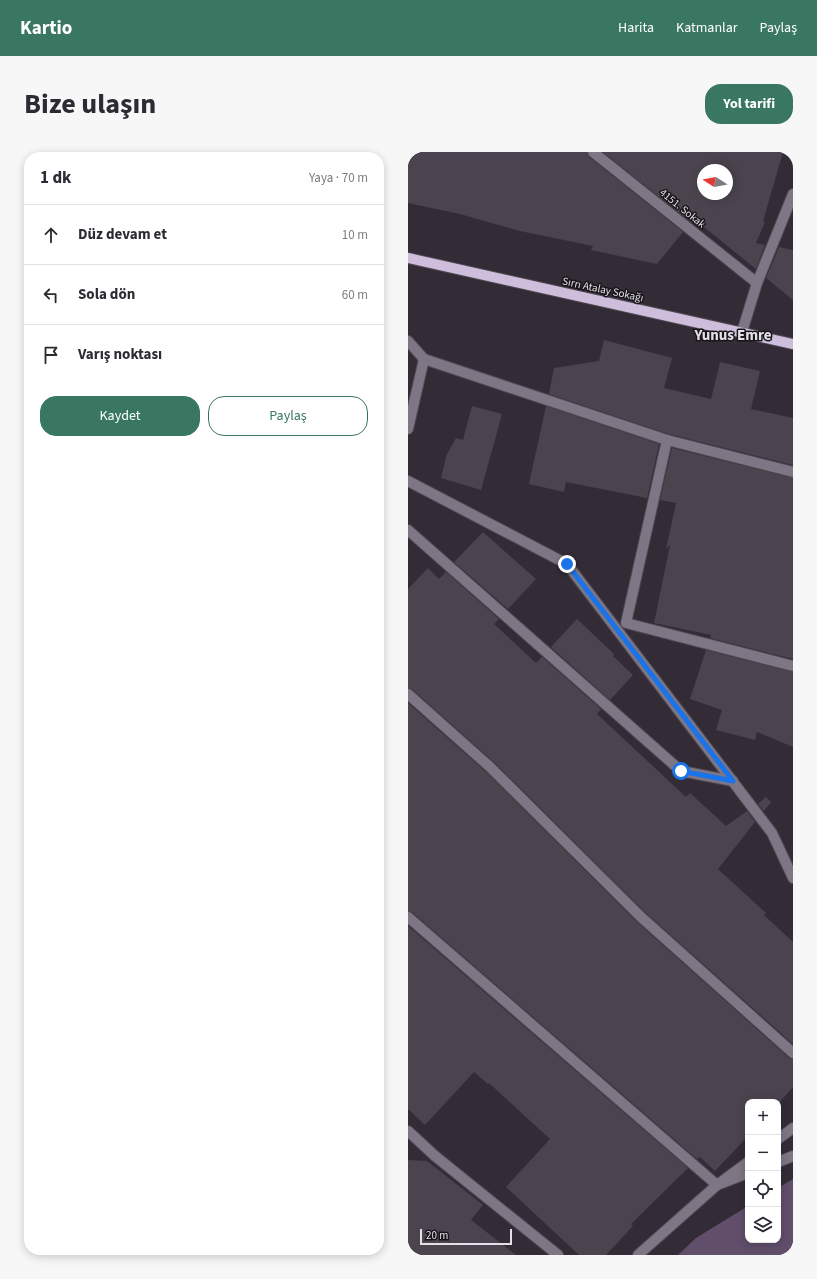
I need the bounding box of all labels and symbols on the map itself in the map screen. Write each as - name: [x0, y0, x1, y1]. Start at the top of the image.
- north arrow: [697, 164, 733, 200]
- street label: 4151. Sokak: [657, 185, 709, 232]
- street label: Sırrı Atalay Sokağı: [561, 274, 645, 305]
- district label: Yunus Emre: [693, 325, 772, 346]
- route end: [558, 555, 576, 573]
- route start: [672, 762, 690, 780]
- scale bar: [420, 1227, 512, 1246]

